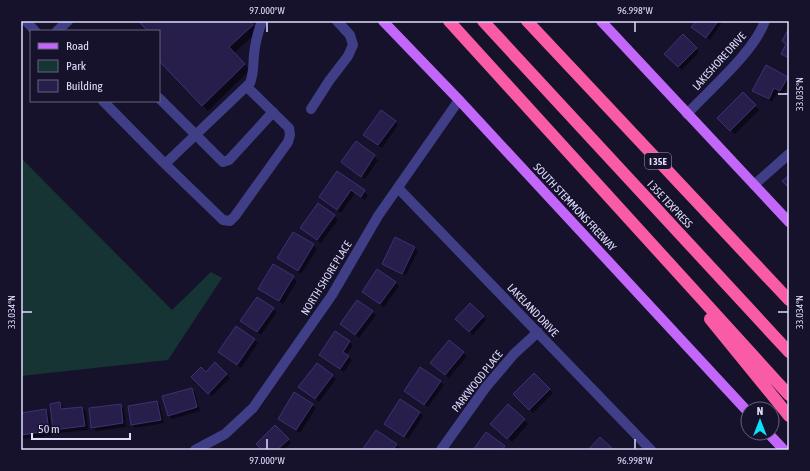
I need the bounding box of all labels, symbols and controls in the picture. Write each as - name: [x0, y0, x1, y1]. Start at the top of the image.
- text: 97.000°W: [249, 5, 285, 16]
- text: 96.998°W: [617, 5, 653, 16]
- street label: LAKESHORE DRIVE: [690, 29, 748, 92]
- legend: [30, 30, 160, 102]
- text: Road: [66, 39, 89, 53]
- text: Park: [66, 59, 87, 73]
- text: 33.035°N: [794, 77, 805, 111]
- text: Building: [66, 79, 104, 93]
- road number: I 35E: [645, 153, 671, 169]
- street label: SOUTH STEMMONS FREEWAY: [531, 161, 619, 253]
- street label: I 35E TEXPRESS: [645, 178, 695, 230]
- street label: NORTH SHORE PLACE: [298, 239, 354, 317]
- street label: LAKELAND DRIVE: [505, 281, 561, 339]
- text: 33.034°N: [6, 295, 17, 329]
- text: 33.034°N: [794, 295, 805, 329]
- street label: PARKWOOD PLACE: [449, 348, 505, 414]
- north arrow: [740, 401, 780, 441]
- text: N: [757, 405, 763, 417]
- scale bar: [32, 415, 130, 441]
- text: 50 m: [38, 422, 60, 436]
- text: 97.000°W: [249, 455, 285, 466]
- text: 96.998°W: [617, 455, 653, 466]

